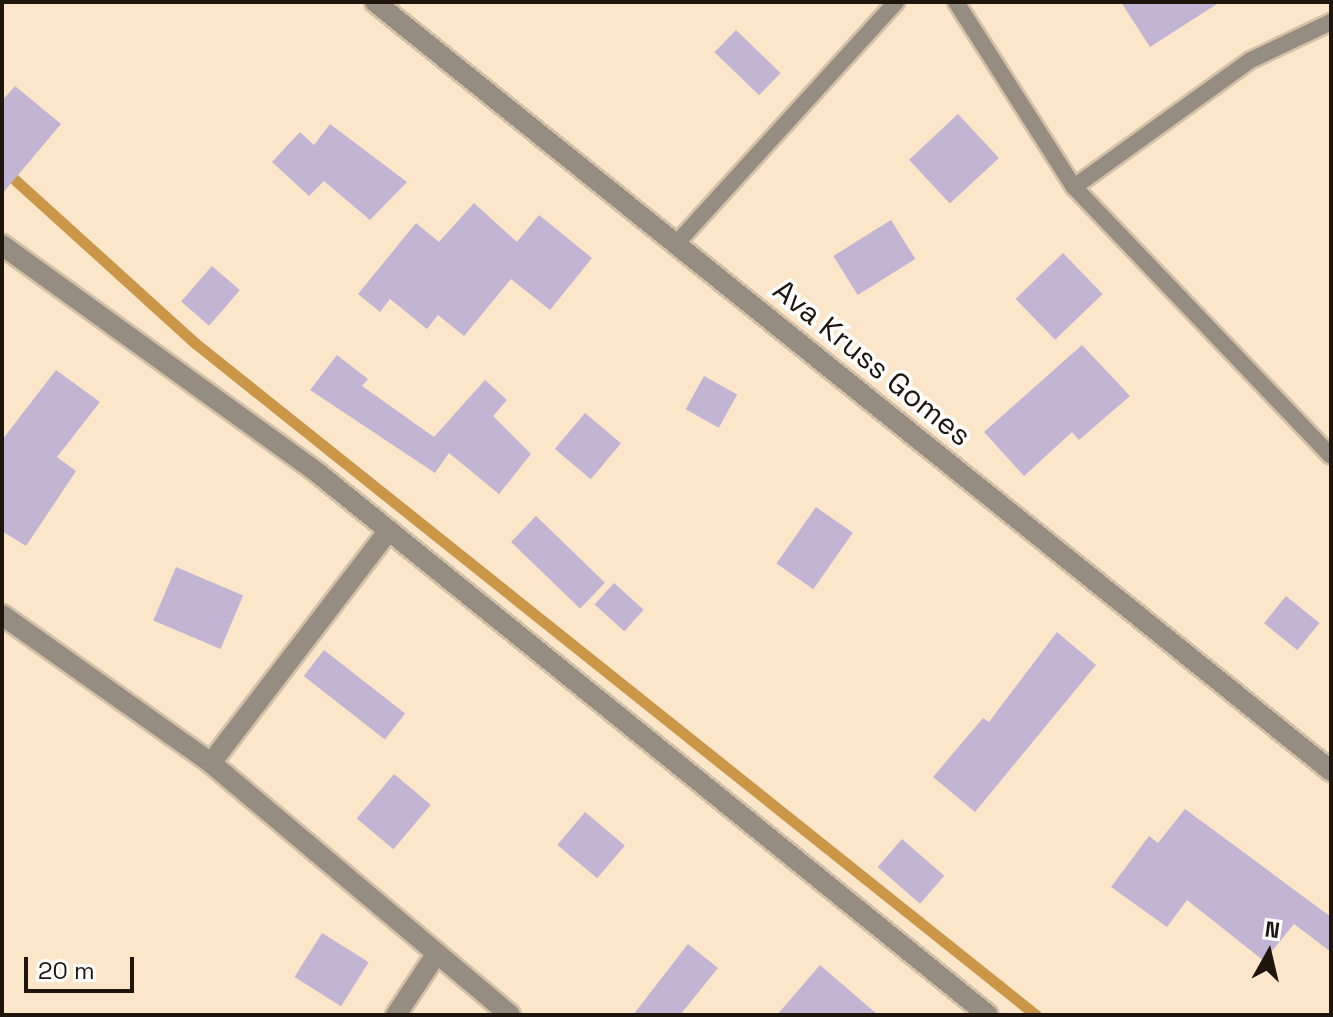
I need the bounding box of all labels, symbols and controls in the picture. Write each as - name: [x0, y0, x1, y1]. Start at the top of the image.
- street label: Ava Kruss Gomes: [766, 272, 978, 454]
- north arrow: [1229, 913, 1309, 993]
- text: N: [1263, 914, 1282, 944]
- scale bar: [28, 941, 138, 991]
- text: 20 m: [38, 955, 95, 986]

